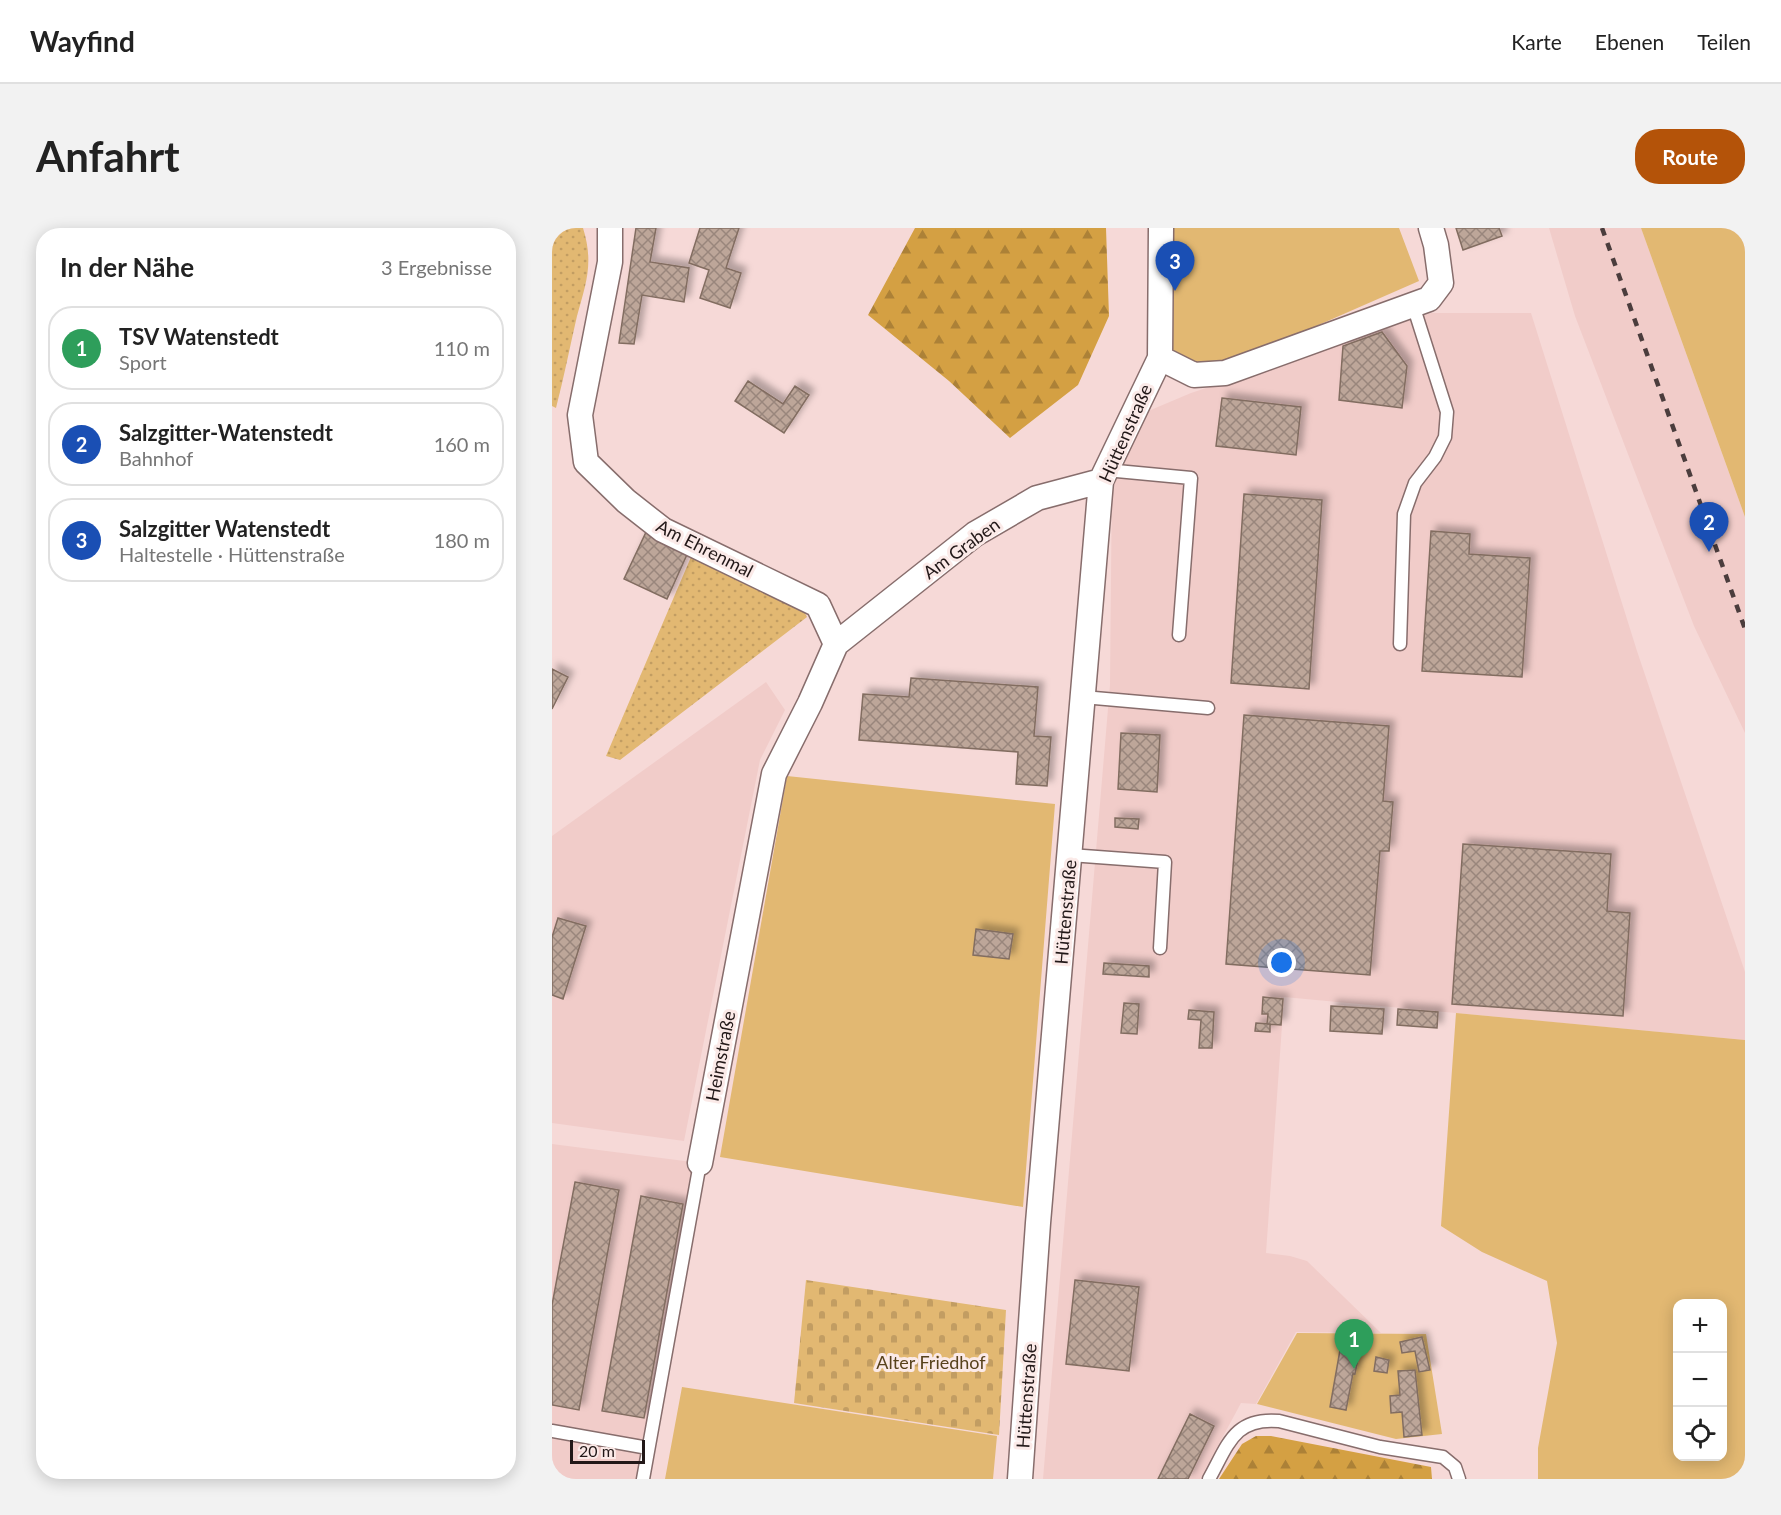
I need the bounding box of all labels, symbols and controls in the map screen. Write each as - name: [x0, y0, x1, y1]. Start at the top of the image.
- text: Wayfind: [30, 24, 135, 58]
- text: Karte: [1511, 29, 1562, 54]
- text: Ebenen: [1595, 29, 1664, 54]
- text: Teilen: [1697, 29, 1751, 54]
- button: Route: [1635, 129, 1745, 184]
- text: Anfahrt: [36, 131, 180, 181]
- pin: 3: [1156, 242, 1194, 291]
- text: In der Nähe: [60, 251, 194, 283]
- text: 3 Ergebnisse: [381, 255, 492, 279]
- text: TSV Watenstedt: [119, 323, 279, 350]
- text: 1: [76, 336, 87, 360]
- text: 110 m: [434, 336, 490, 360]
- text: Sport: [119, 350, 167, 374]
- street label: Hüttenstraße: [1094, 381, 1156, 485]
- text: Salzgitter-Watenstedt: [119, 419, 333, 446]
- text: 2: [76, 432, 87, 456]
- text: 160 m: [434, 432, 490, 456]
- text: Bahnhof: [119, 446, 193, 470]
- pin: 2: [1690, 502, 1728, 552]
- street label: Am Graben: [918, 513, 1004, 583]
- street label: Am Ehrenmal: [653, 514, 757, 582]
- text: Salzgitter Watenstedt: [119, 515, 330, 542]
- text: 3: [76, 528, 87, 552]
- text: 180 m: [434, 528, 490, 552]
- text: Haltestelle · Hüttenstraße: [119, 542, 345, 566]
- street label: Hüttenstraße: [1049, 859, 1081, 965]
- your location: [1267, 948, 1296, 977]
- street label: Heimstraße: [700, 1009, 740, 1103]
- map controls: [1673, 1299, 1727, 1461]
- button: +: [1673, 1299, 1727, 1353]
- pin: 1: [1334, 1320, 1374, 1369]
- street label: Hüttenstraße: [1011, 1343, 1041, 1449]
- park label: Alter Friedhof: [876, 1351, 986, 1373]
- button: −: [1673, 1353, 1727, 1407]
- button: locate: [1673, 1407, 1727, 1461]
- scale bar: [570, 1437, 645, 1464]
- text: 20 m: [579, 1441, 615, 1460]

